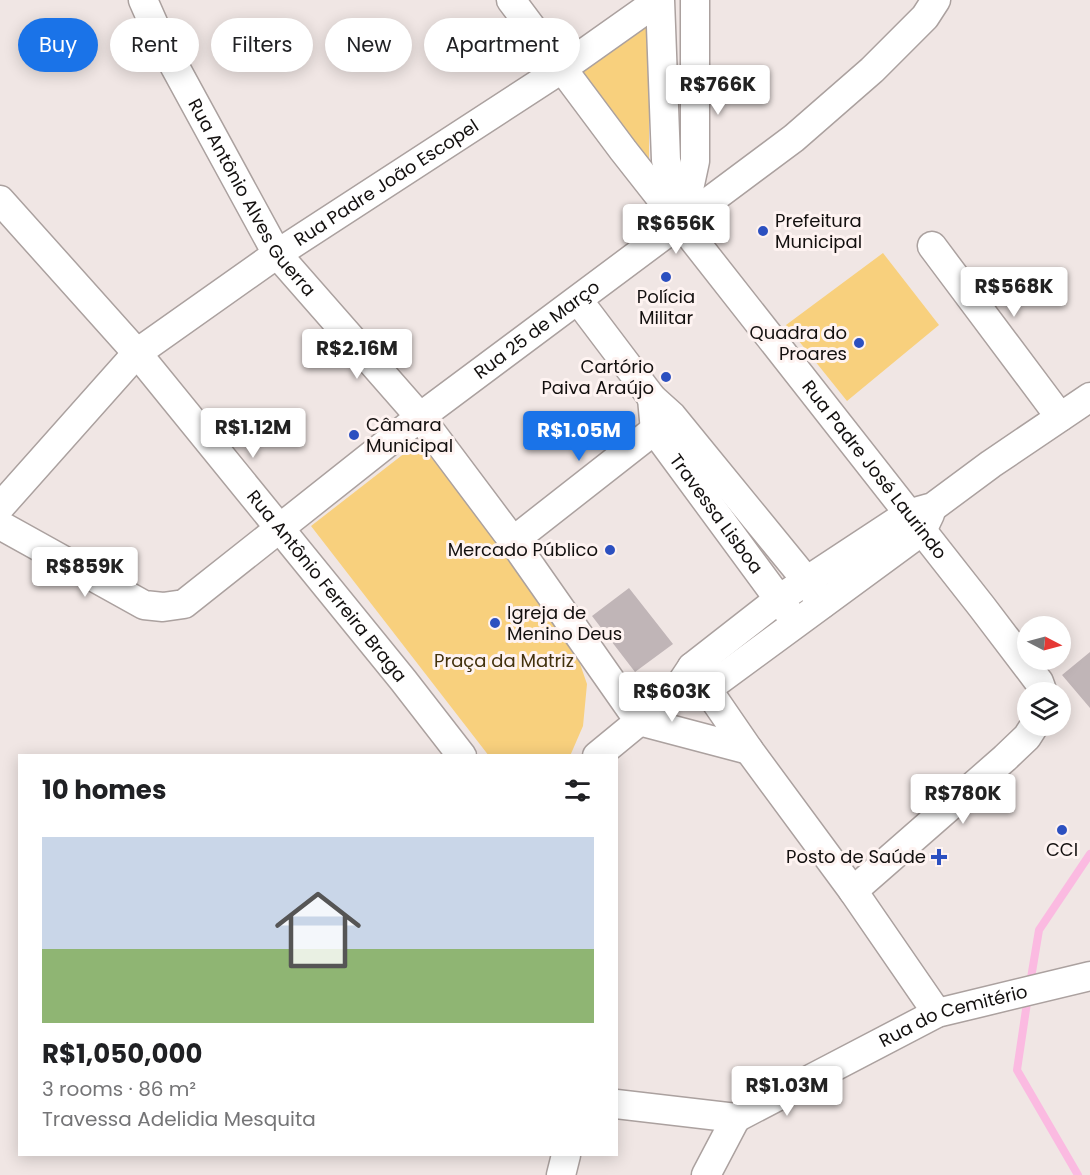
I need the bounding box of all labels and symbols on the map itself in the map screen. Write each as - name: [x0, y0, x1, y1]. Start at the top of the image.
- pin: R$766K: [669, 65, 767, 116]
- street label: Rua Antônio Alves Guerra: [183, 94, 322, 302]
- street label: Rua Padre João Escopel: [289, 113, 483, 252]
- pin: R$656K: [627, 204, 725, 255]
- place label: Prefeitura Municipal: [775, 208, 862, 254]
- marker: Prefeitura Municipal: [756, 224, 770, 238]
- pin: R$568K: [965, 267, 1063, 318]
- marker: Polícia Militar: [659, 270, 673, 284]
- street label: Rua 25 de Março: [469, 274, 605, 385]
- place label: Polícia Militar: [637, 284, 695, 330]
- place label: Quadra do Proares: [750, 320, 847, 366]
- pin: R$2.16M: [302, 329, 412, 380]
- marker: Quadra do Proares: [852, 336, 866, 350]
- place label: Cartório Paiva Araújo: [541, 354, 654, 400]
- marker: Cartório Paiva Araújo: [659, 370, 673, 384]
- street label: Rua Padre José Laurindo: [797, 375, 953, 564]
- pin: R$1.12M: [198, 408, 308, 459]
- pin: R$1.05M: [524, 411, 634, 462]
- place label: Câmara Municipal: [366, 412, 453, 458]
- marker: Câmara Municipal: [347, 428, 361, 442]
- street label: Travessa Lisboa: [664, 448, 769, 579]
- street label: Rua Antônio Ferreira Braga: [241, 485, 413, 687]
- place label: Mercado Público: [448, 537, 598, 562]
- marker: Mercado Público: [603, 543, 617, 557]
- pin: R$859K: [36, 547, 134, 598]
- place label: Igreja de Menino Deus: [507, 600, 622, 646]
- marker: Igreja de Menino Deus: [488, 616, 502, 630]
- north arrow: [1017, 616, 1071, 670]
- park label: Praça da Matriz: [434, 648, 574, 673]
- pin: R$603K: [623, 672, 721, 723]
- pin: R$780K: [914, 774, 1012, 825]
- marker: CCI: [1055, 823, 1069, 837]
- place label: CCI: [1046, 837, 1078, 862]
- place label: Posto de Saúde: [786, 844, 926, 869]
- marker: Posto de Saúde: [930, 848, 948, 866]
- street label: Rua do Cemitério: [874, 979, 1030, 1053]
- pin: R$1.03M: [732, 1066, 842, 1117]

